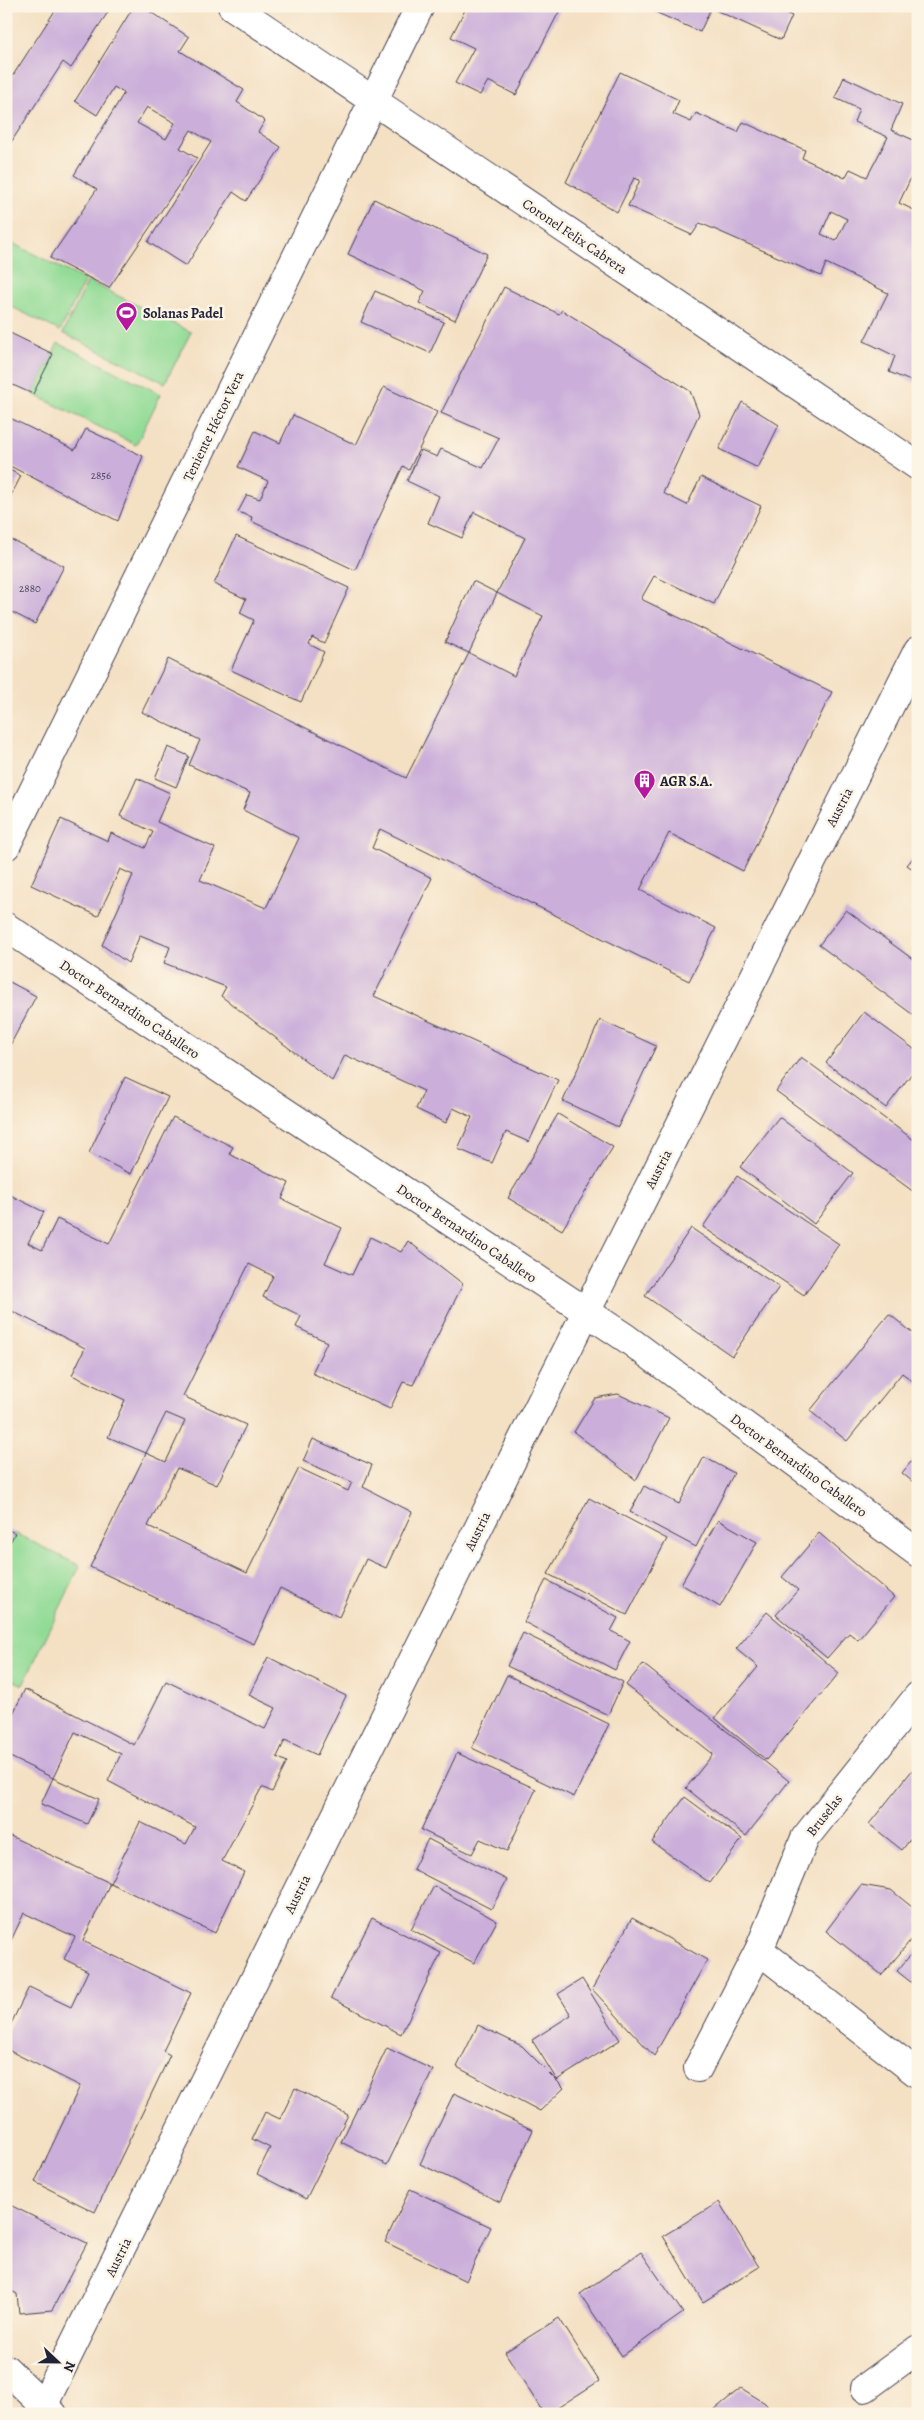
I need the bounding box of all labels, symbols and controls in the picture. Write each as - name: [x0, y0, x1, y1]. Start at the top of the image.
- street label: Coronel Felix Cabrera: [518, 194, 631, 279]
- sports icon: Solanas Padel: [115, 301, 139, 332]
- place label: Solanas Padel: [143, 304, 223, 323]
- street label: Teniente Héctor Vera: [179, 368, 249, 484]
- house number: 2856: [91, 468, 111, 483]
- house number: 2880: [19, 581, 41, 596]
- building icon: AGR S.A.: [632, 769, 656, 800]
- place label: AGR S.A.: [659, 772, 713, 791]
- street label: Austria: [821, 784, 858, 831]
- street label: Doctor Bernardino Caballero: [56, 955, 203, 1063]
- street label: Austria: [640, 1146, 677, 1193]
- street label: Doctor Bernardino Caballero: [393, 1179, 540, 1287]
- street label: Doctor Bernardino Caballero: [726, 1409, 871, 1522]
- street label: Austria: [459, 1508, 495, 1555]
- street label: Bruselas: [802, 1790, 847, 1840]
- street label: Austria: [279, 1871, 315, 1918]
- street label: Austria: [100, 2234, 136, 2281]
- north arrow: [32, 2338, 82, 2388]
- text: N: [59, 2358, 80, 2375]

